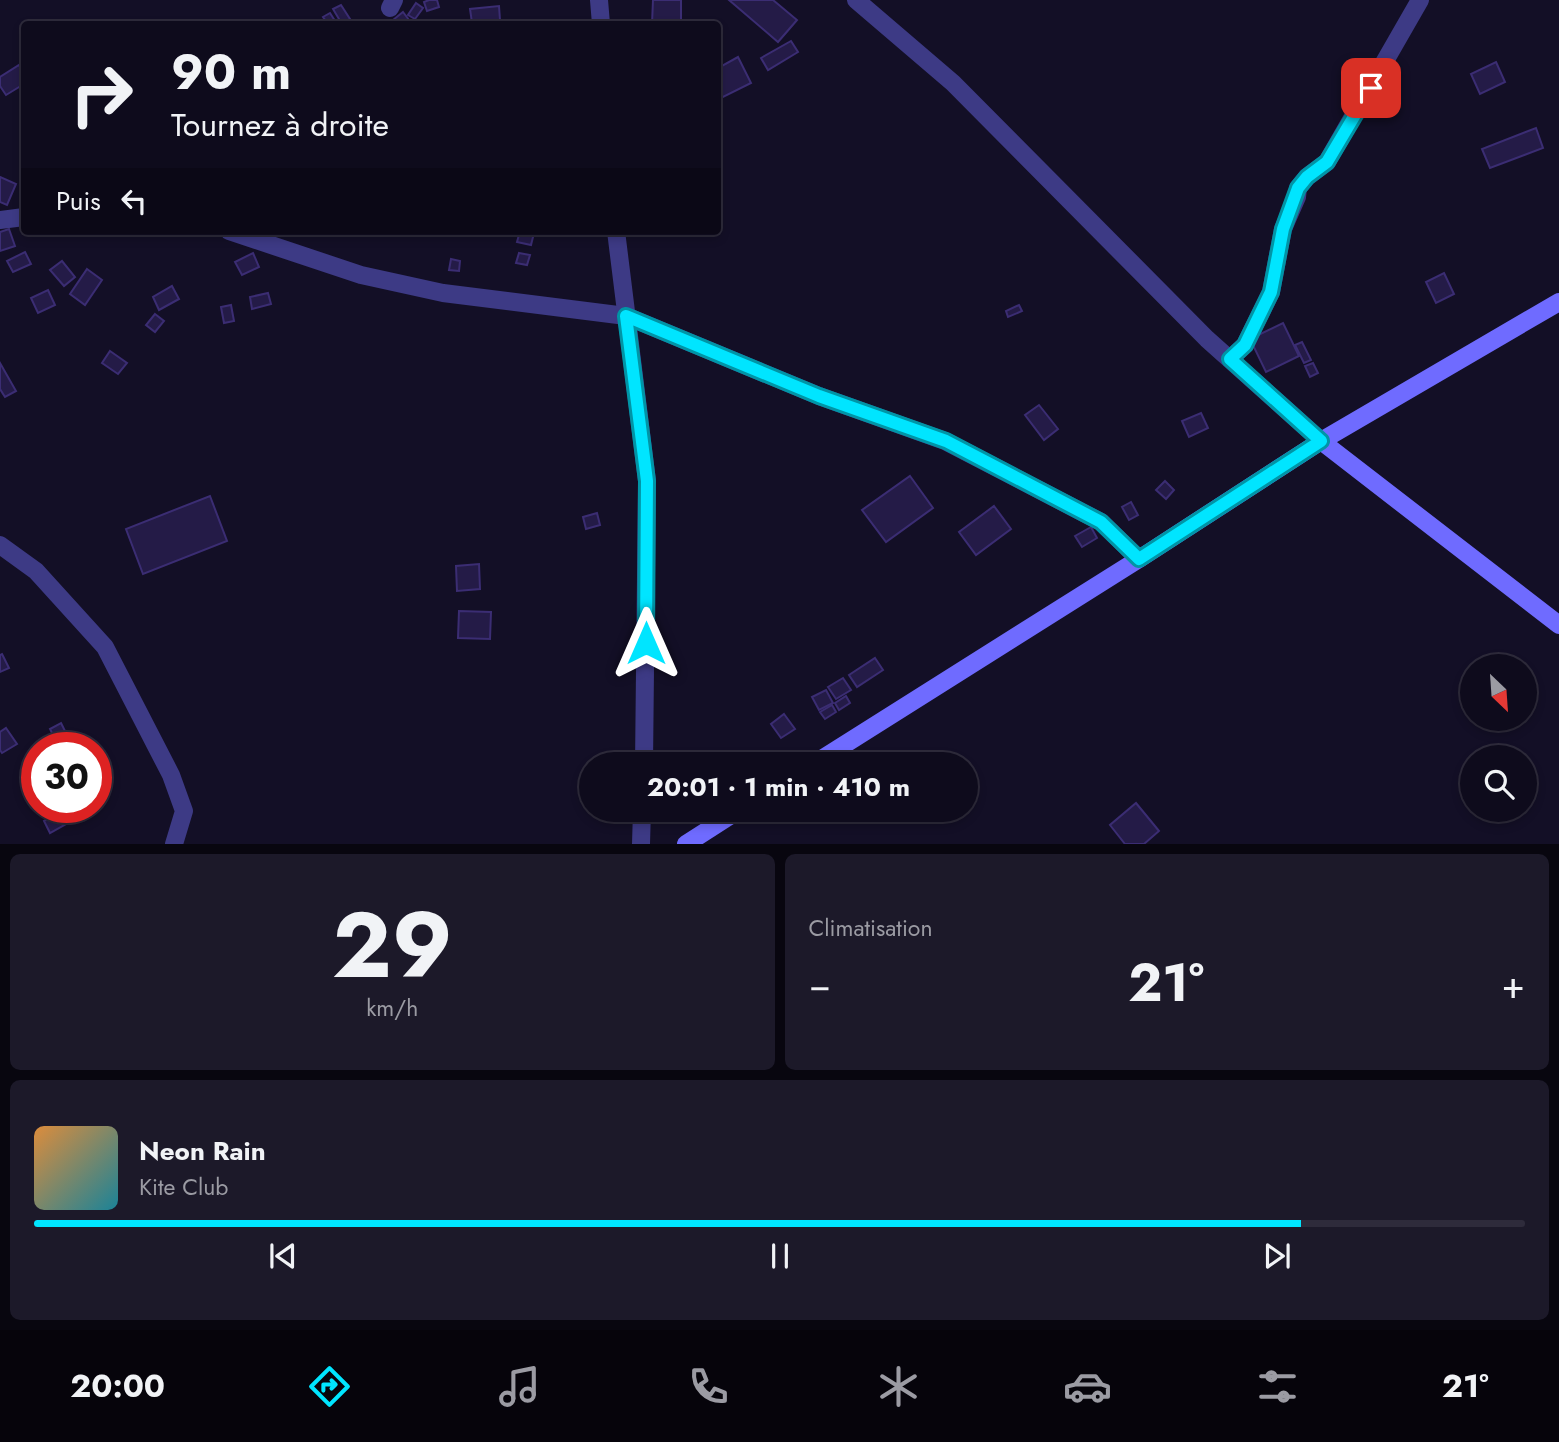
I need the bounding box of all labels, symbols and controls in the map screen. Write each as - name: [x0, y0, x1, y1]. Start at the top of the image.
- text: 90 m: [171, 37, 291, 107]
- icon: right: [56, 49, 147, 140]
- pin: [1341, 58, 1401, 118]
- icon: arrive: [1352, 69, 1390, 107]
- text: Tournez à droite: [171, 102, 389, 148]
- text: Puis: [56, 182, 101, 220]
- icon: left: [115, 182, 153, 220]
- position arrow: [609, 606, 683, 680]
- north arrow: [1460, 654, 1536, 732]
- map controls: [1460, 654, 1537, 822]
- speed limit sign: 30: [21, 732, 112, 823]
- button: search: [1460, 745, 1537, 822]
- text: 20:01 · 1 min · 410 m: [647, 768, 910, 806]
- text: 29: [332, 880, 453, 1011]
- text: Climatisation: [809, 911, 933, 945]
- text: 21°: [1128, 945, 1204, 1021]
- text: −: [809, 957, 831, 1012]
- text: +: [1502, 957, 1525, 1012]
- text: km/h: [366, 991, 418, 1025]
- text: Neon Rain: [139, 1132, 266, 1170]
- text: Kite Club: [139, 1170, 228, 1204]
- icon: previous: [264, 1237, 302, 1275]
- icon: pause: [761, 1237, 799, 1275]
- icon: next: [1258, 1237, 1296, 1275]
- icon: directions: [305, 1362, 354, 1411]
- icon: music: [495, 1362, 544, 1411]
- icon: phone: [684, 1362, 733, 1411]
- icon: climate: [874, 1362, 923, 1411]
- icon: car: [1063, 1362, 1112, 1411]
- icon: filters: [1253, 1362, 1302, 1411]
- text: 20:00: [70, 1363, 165, 1409]
- text: 21°: [1442, 1363, 1489, 1409]

